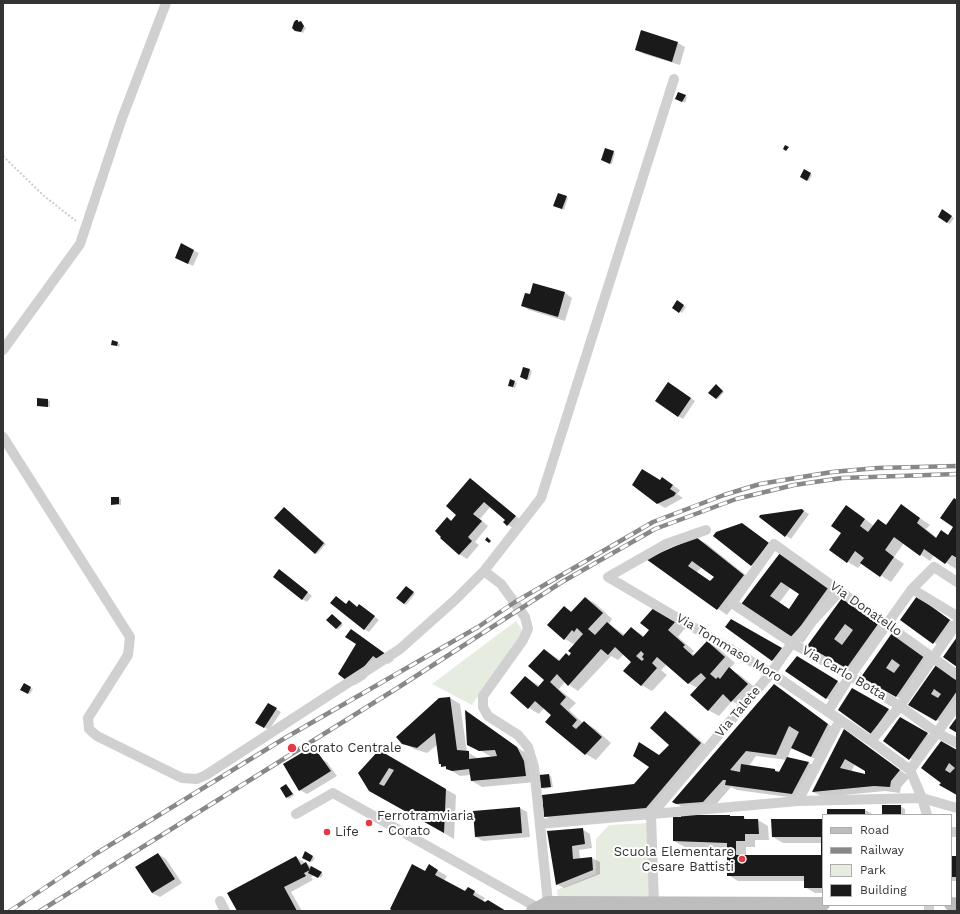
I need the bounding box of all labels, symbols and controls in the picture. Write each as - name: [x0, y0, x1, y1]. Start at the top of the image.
- street label: Via Donatello: [827, 578, 905, 640]
- street label: Via Tommaso Moro: [673, 610, 785, 686]
- street label: Via Carlo Botta: [799, 642, 889, 704]
- street label: Via Talete: [712, 683, 764, 741]
- place label: Corato Centrale: [301, 740, 401, 756]
- marker: Corato Centrale: [286, 742, 298, 754]
- place label: Ferrotramviaria - Corato: [377, 808, 474, 839]
- legend: [822, 814, 952, 906]
- marker: Ferrotramviaria - Corato: [364, 818, 374, 828]
- text: Road: [860, 823, 889, 837]
- place label: Life: [335, 824, 359, 840]
- marker: Life: [322, 827, 332, 837]
- text: Railway: [860, 843, 904, 857]
- place label: Scuola Elementare Cesare Battisti: [614, 844, 734, 875]
- marker: Scuola Elementare Cesare Battisti: [737, 854, 747, 864]
- text: Park: [860, 863, 886, 877]
- text: Building: [860, 883, 907, 897]

